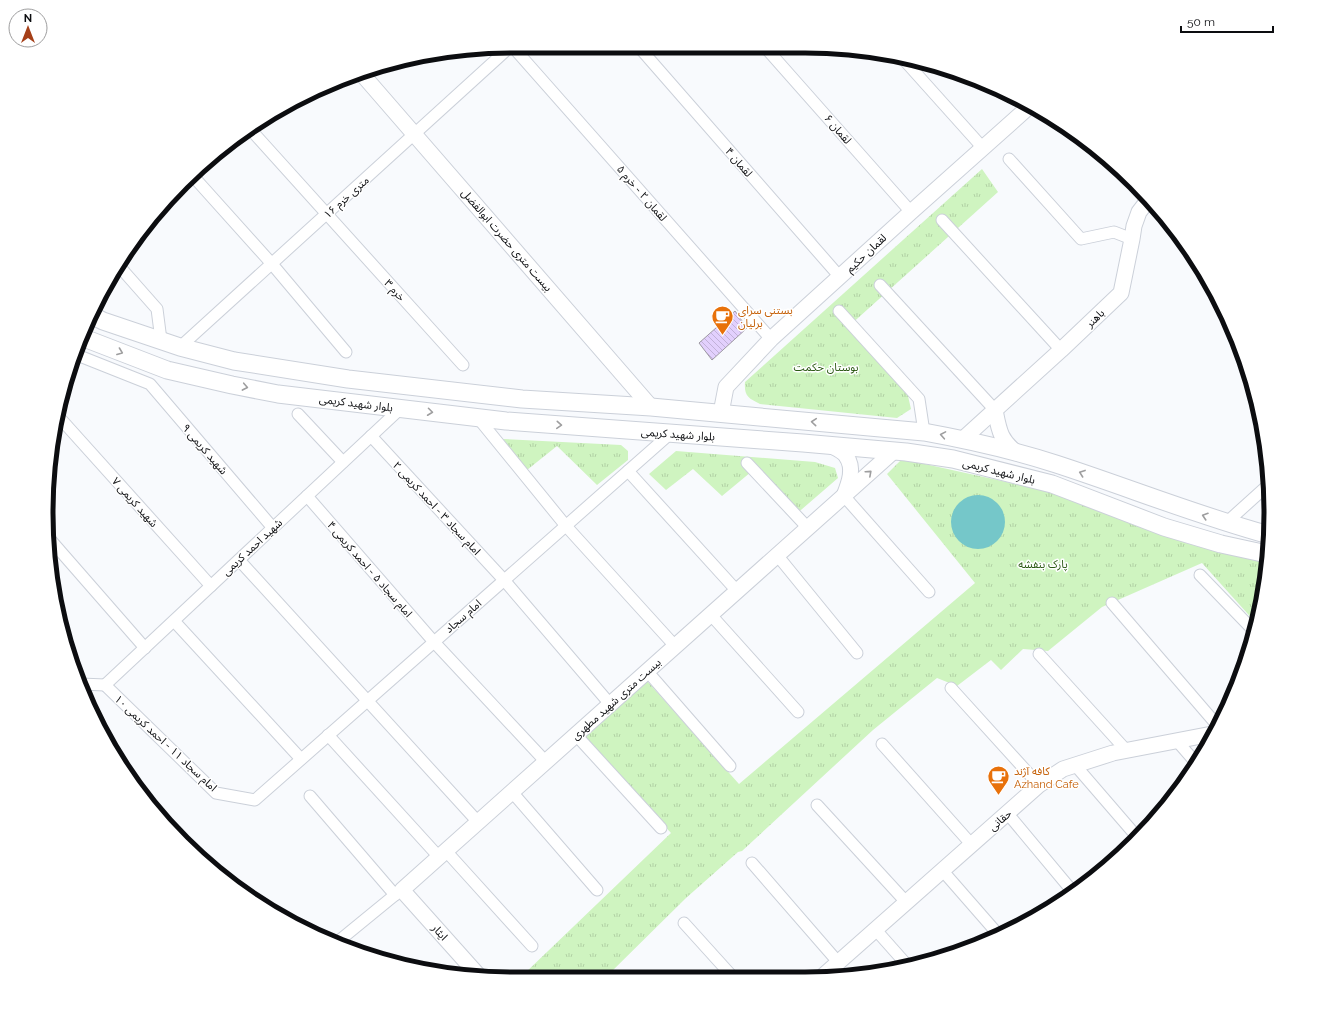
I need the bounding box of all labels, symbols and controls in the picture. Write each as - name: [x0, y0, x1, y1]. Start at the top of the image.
- north arrow: [8, 8, 48, 48]
- scale bar: [1181, 8, 1273, 34]
- text: N: [24, 12, 32, 25]
- text: 50 m: [1187, 15, 1215, 29]
- street label: لقمان ۶: [821, 112, 854, 147]
- street label: لقمان ۴: [722, 145, 755, 180]
- street label: لقمان ۲ - خرم ۵: [613, 163, 669, 225]
- street label: ۱۶ متری خرم: [321, 173, 373, 222]
- street label: بیست متری حضرت ابوالفضل: [458, 186, 555, 294]
- street label: لقمان حکیم: [843, 231, 891, 277]
- street label: خرم ۳: [381, 277, 408, 305]
- cafe icon: بستنی سرای برلیان: [710, 303, 736, 336]
- place label: بستنی سرای برلیان: [738, 304, 793, 330]
- street label: باهنر: [1083, 307, 1107, 331]
- one-way arrow: [117, 348, 124, 356]
- park label: بوستان حکمت: [794, 361, 858, 374]
- one-way arrow: [242, 383, 248, 391]
- street label: بلوار شهید کریمی: [318, 393, 394, 415]
- one-way arrow: [427, 407, 433, 416]
- one-way arrow: [811, 417, 817, 426]
- one-way arrow: [556, 420, 562, 429]
- street label: شهید کریمی ۹: [179, 422, 230, 477]
- street label: بلوار شهید کریمی: [641, 425, 715, 444]
- one-way arrow: [940, 431, 946, 440]
- street label: بلوار شهید کریمی: [961, 456, 1036, 487]
- street label: امام سجاد ۳ - احمد کریمی ۲: [389, 459, 483, 558]
- one-way arrow: [1078, 469, 1085, 478]
- one-way arrow: [864, 471, 872, 478]
- street label: شهید کریمی ۷: [109, 475, 161, 530]
- one-way arrow: [1201, 512, 1208, 521]
- street label: شهید احمد کریمی: [220, 516, 285, 579]
- street label: امام سجاد ۵ - احمد کریمی ۴: [324, 519, 415, 621]
- park label: پارک بنفشه: [1018, 558, 1068, 572]
- street label: امام سجاد: [443, 597, 485, 636]
- street label: بیست متری شهید مطهری: [569, 656, 664, 743]
- street label: امام سجاد ۱۱ - احمد کریمی ۱۰: [111, 692, 220, 795]
- cafe icon: کافه آژند Azhand Cafe: [986, 764, 1012, 797]
- place label: کافه آژند Azhand Cafe: [1014, 765, 1079, 791]
- street label: حقانی: [986, 807, 1015, 834]
- street label: ایثار: [428, 921, 450, 943]

